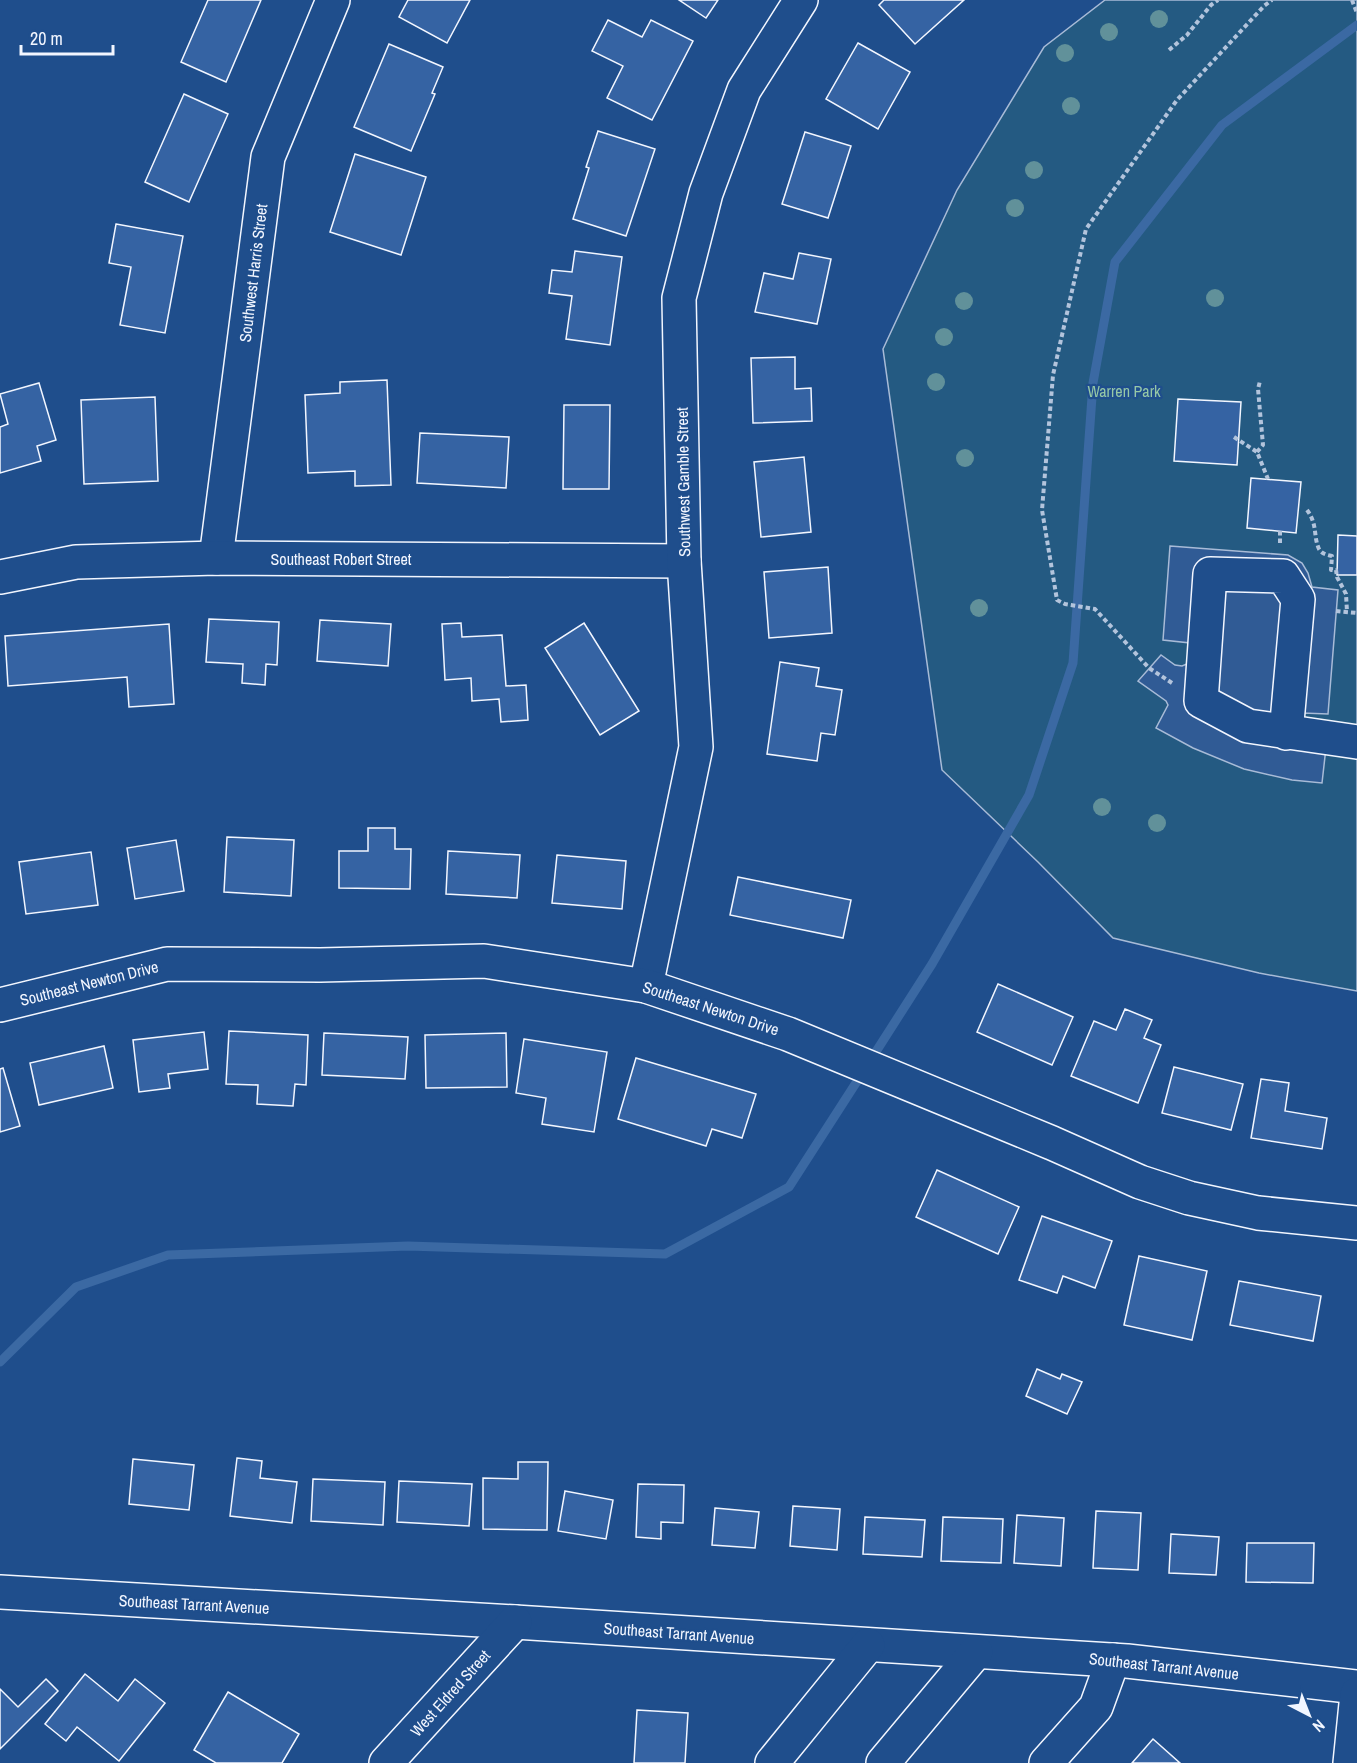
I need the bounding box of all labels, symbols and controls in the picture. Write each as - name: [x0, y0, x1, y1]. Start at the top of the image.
- scale bar: [21, 18, 112, 56]
- text: 20 m: [30, 26, 63, 51]
- street label: Southwest Harris Street: [234, 202, 272, 343]
- park label: Warren Park: [1087, 380, 1161, 402]
- street label: Southwest Gamble Street: [671, 407, 695, 557]
- street label: Southeast Robert Street: [271, 548, 412, 570]
- street label: Southeast Newton Drive: [17, 955, 161, 1011]
- street label: Southeast Newton Drive: [640, 976, 782, 1040]
- street label: Southeast Tarrant Avenue: [118, 1589, 270, 1619]
- street label: Southeast Tarrant Avenue: [603, 1617, 755, 1649]
- street label: West Eldred Street: [405, 1645, 495, 1741]
- street label: Southeast Tarrant Avenue: [1088, 1647, 1240, 1685]
- north arrow: [1279, 1685, 1339, 1745]
- text: N: [1308, 1715, 1330, 1737]

